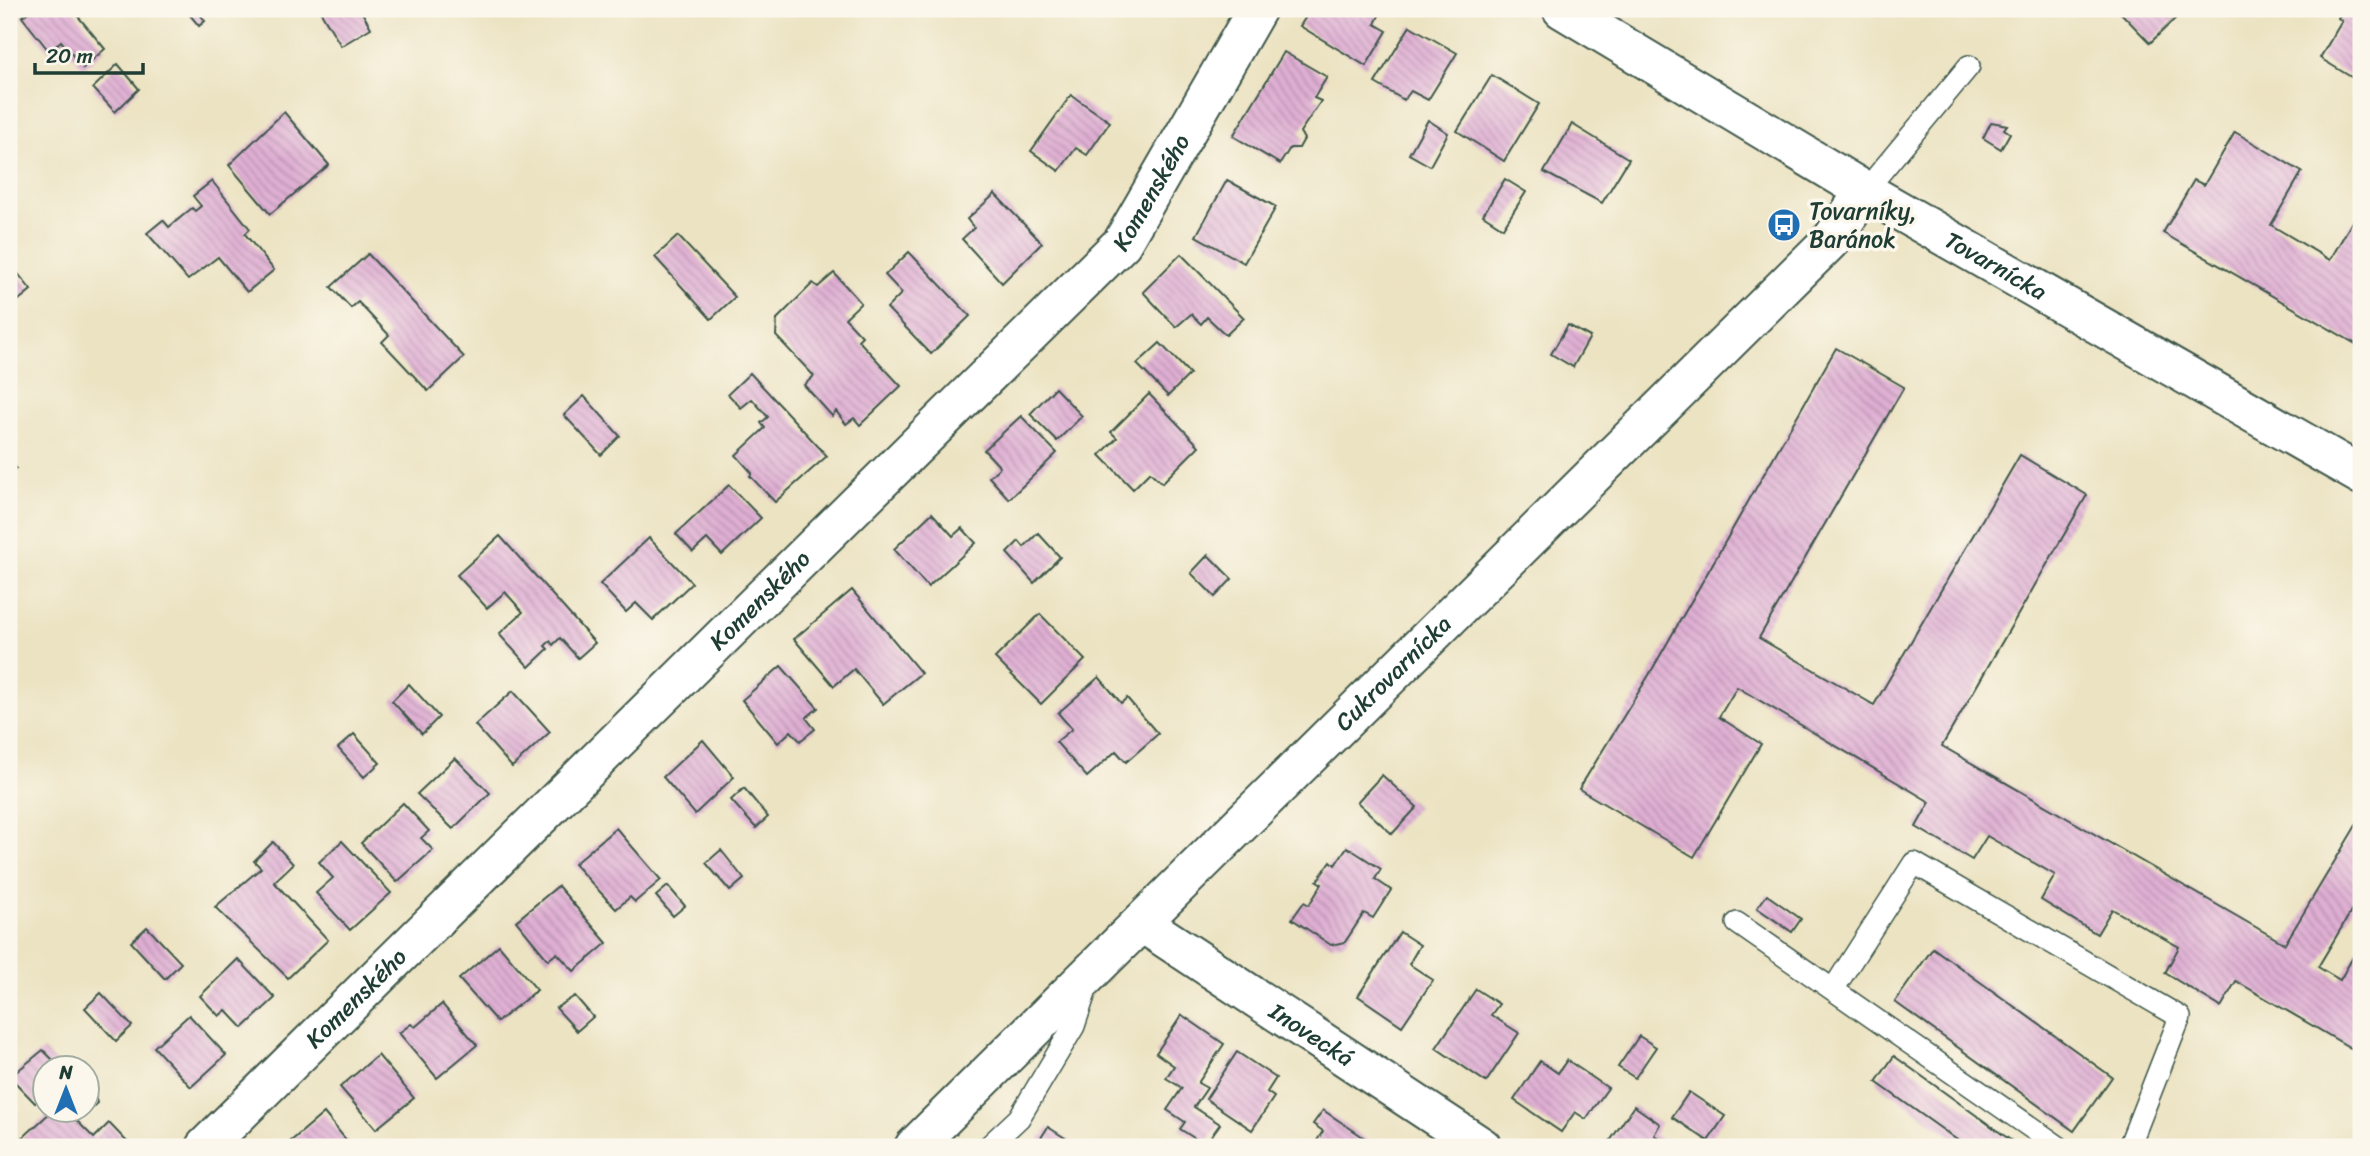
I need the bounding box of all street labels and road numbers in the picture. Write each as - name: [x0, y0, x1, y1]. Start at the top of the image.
- street label: Komenského: [1100, 126, 1202, 259]
- street label: Tovarnícka: [1936, 220, 2055, 312]
- street label: Komenského: [699, 539, 821, 661]
- street label: Cukrovarnícka: [1324, 605, 1462, 741]
- street label: Komenského: [295, 938, 417, 1059]
- street label: Inovecká: [1259, 990, 1363, 1078]

